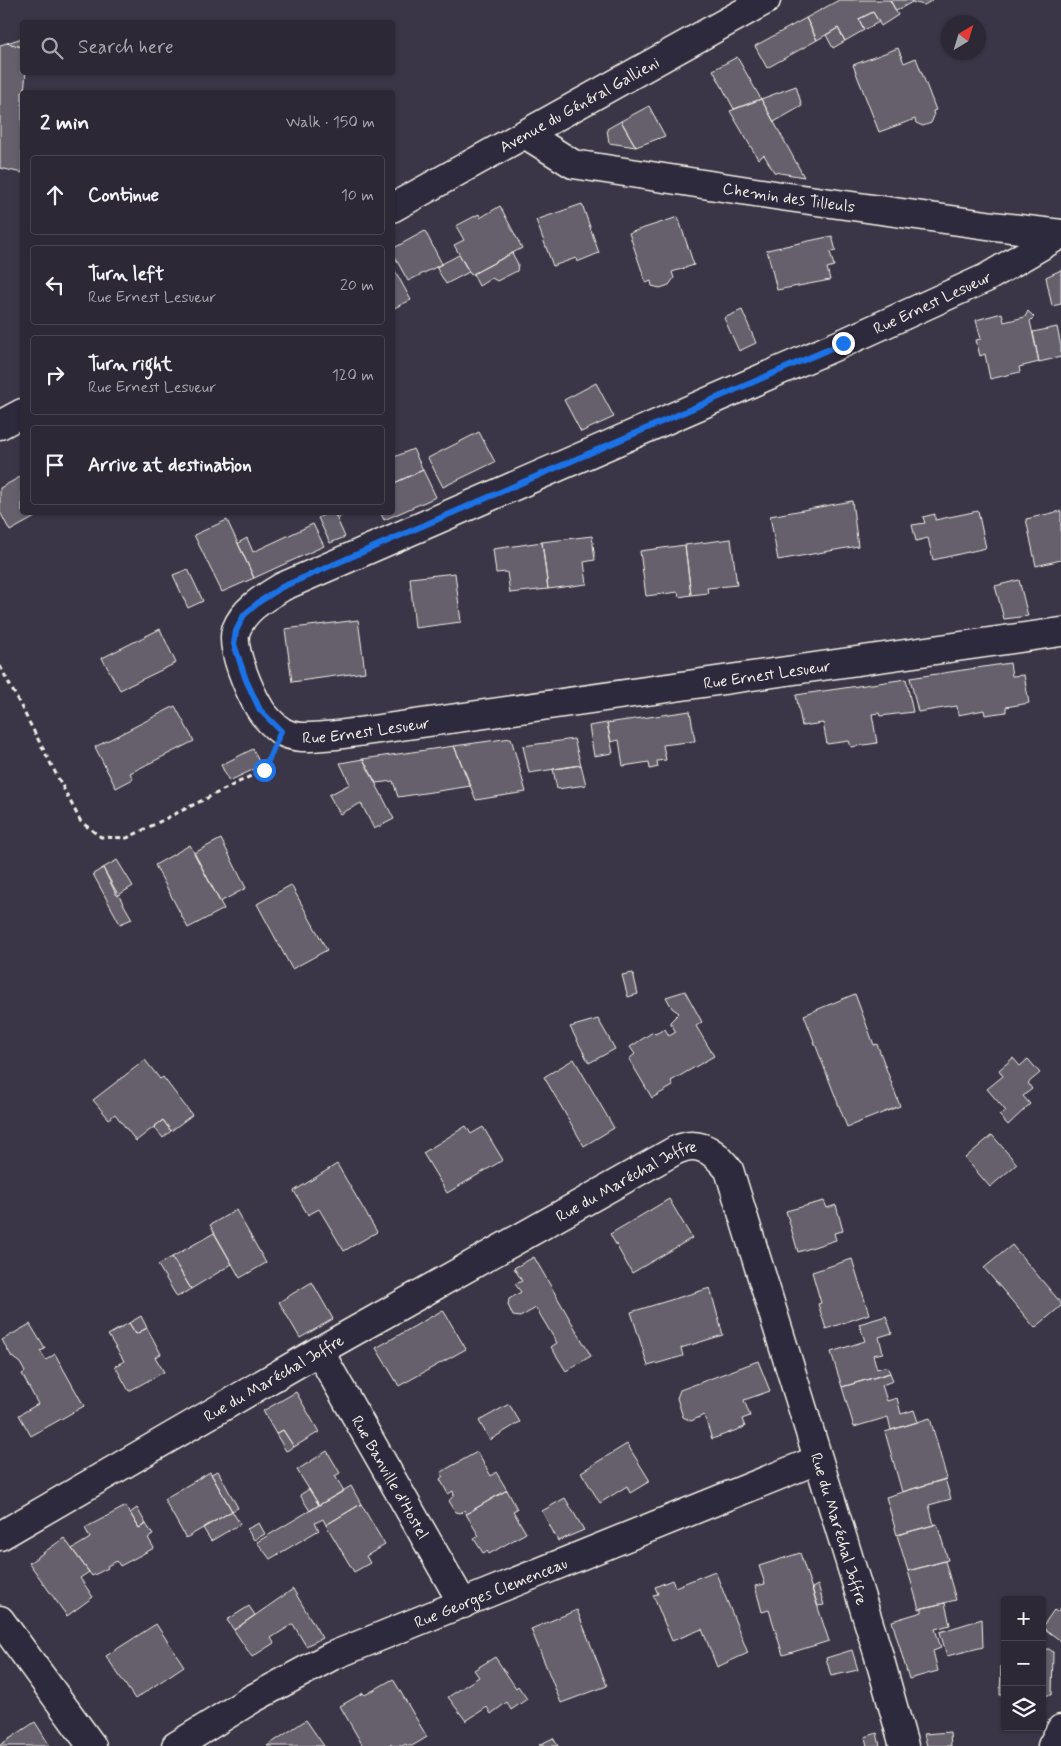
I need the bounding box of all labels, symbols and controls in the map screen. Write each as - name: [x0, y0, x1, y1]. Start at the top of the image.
- north arrow: [941, 15, 986, 60]
- search box: [20, 20, 395, 75]
- icon: search: [38, 34, 66, 62]
- text: Search here: [78, 35, 174, 60]
- street label: Avenue du Général Gallieni: [496, 52, 663, 158]
- text: 2 min: [40, 109, 89, 137]
- text: Walk · 150 m: [286, 112, 375, 133]
- street label: Chemin des Tilleuls: [721, 178, 856, 218]
- icon: ahead: [41, 181, 69, 209]
- text: Continue: [88, 183, 159, 208]
- text: 10 m: [341, 185, 374, 206]
- text: Turn left: [88, 262, 164, 287]
- street label: Rue Ernest Lesueur: [870, 267, 995, 340]
- icon: left: [41, 271, 69, 299]
- text: 20 m: [340, 275, 374, 296]
- text: Rue Ernest Lesueur: [88, 287, 216, 308]
- route end: [832, 332, 855, 355]
- text: Turn right: [88, 352, 172, 377]
- icon: right: [41, 361, 69, 389]
- text: 120 m: [332, 365, 374, 386]
- text: Rue Ernest Lesueur: [88, 377, 216, 398]
- icon: arrive: [41, 451, 69, 479]
- text: Arrive at destination: [88, 453, 252, 478]
- street label: Rue Ernest Lesueur: [702, 656, 832, 695]
- street label: Rue Ernest Lesueur: [302, 713, 431, 749]
- route start: [253, 759, 276, 782]
- street label: Rue du Maréchal Joffre: [552, 1137, 698, 1228]
- street label: Rue du Maréchal Joffre: [200, 1330, 348, 1428]
- street label: Rue Banville d'Hostel: [346, 1412, 433, 1543]
- street label: Rue du Maréchal Joffre: [805, 1450, 872, 1608]
- street label: Rue Georges Clemenceau: [411, 1553, 571, 1634]
- map controls: [1001, 1596, 1046, 1731]
- button: +: [1001, 1596, 1046, 1641]
- button: −: [1001, 1641, 1046, 1686]
- button: layers: [1001, 1686, 1046, 1731]

